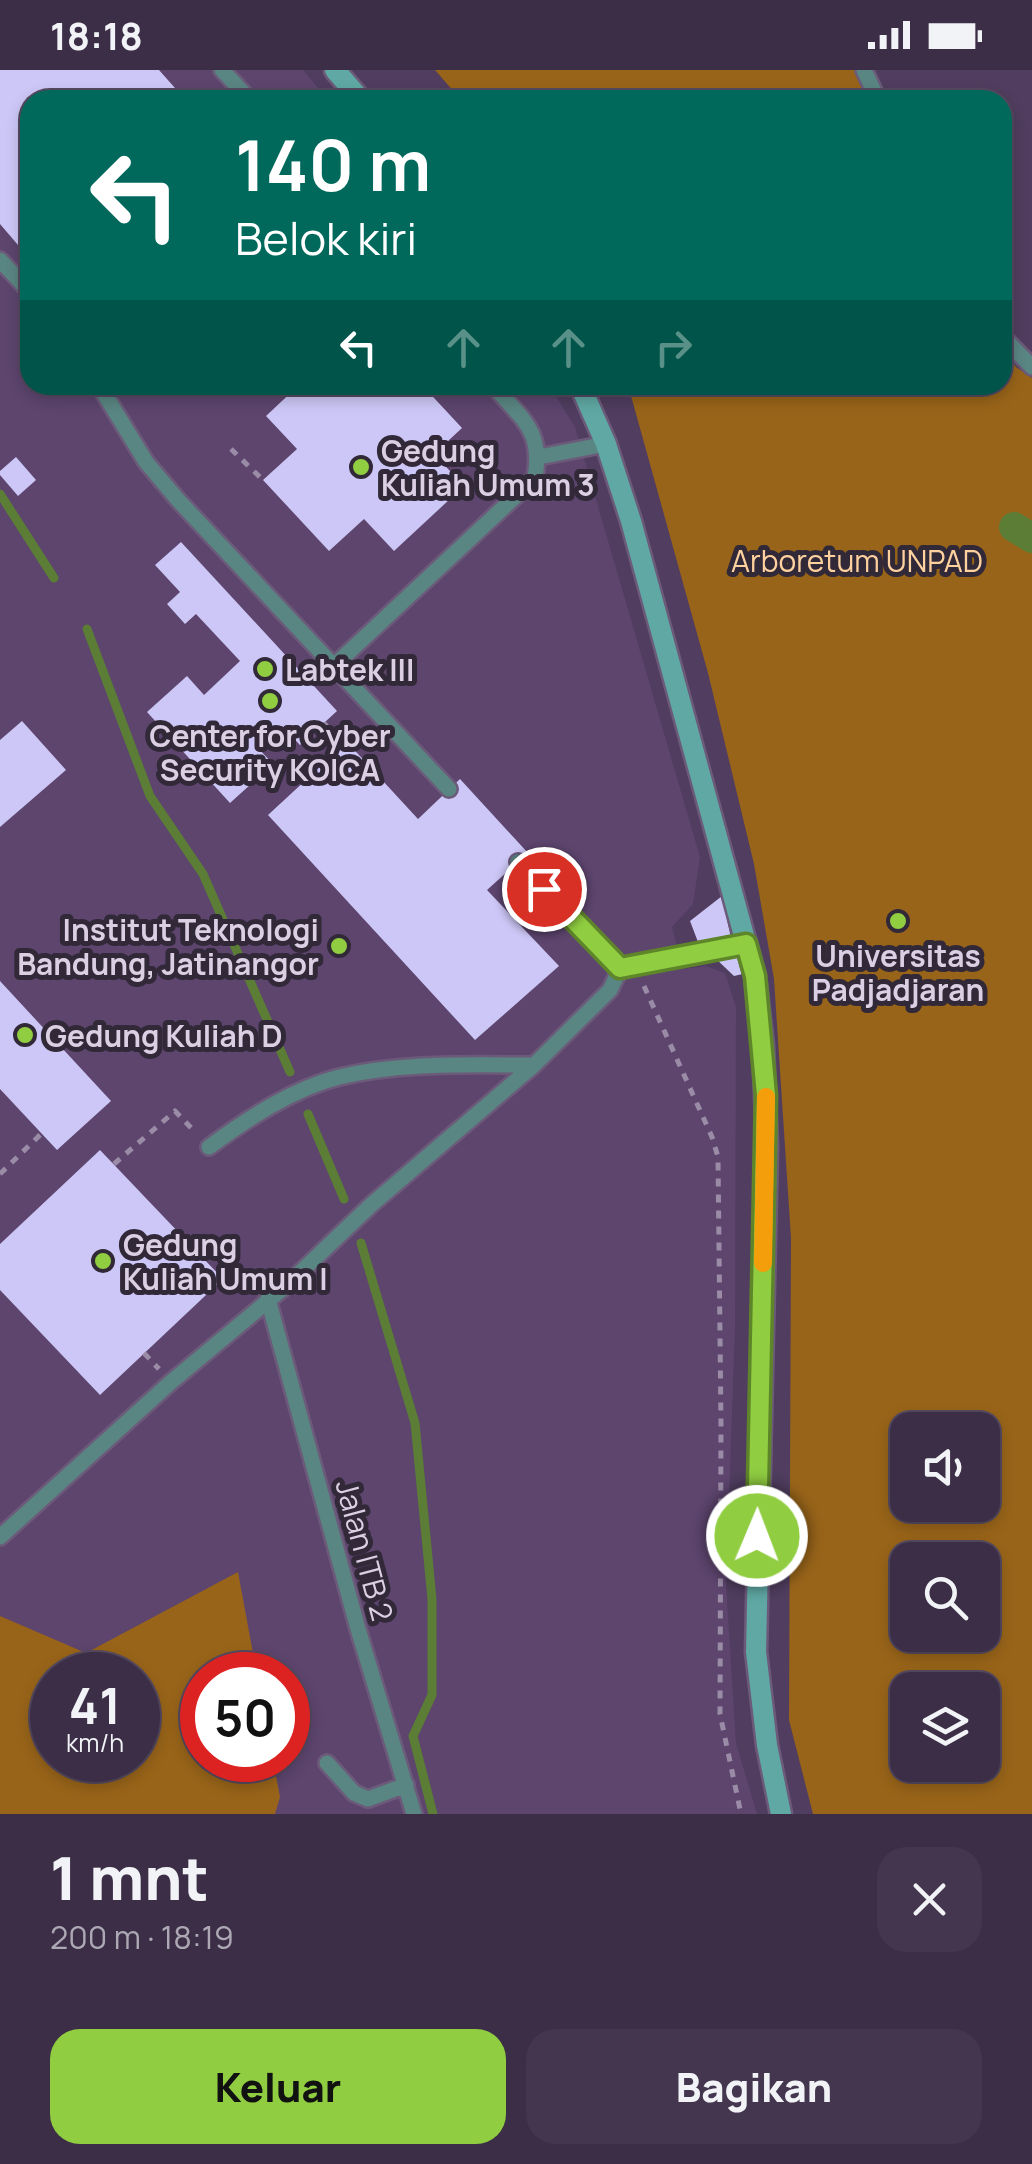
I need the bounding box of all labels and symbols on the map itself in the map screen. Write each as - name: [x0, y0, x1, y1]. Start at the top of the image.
- place label: Gedung Kuliah Umum 3: [381, 430, 595, 505]
- marker: Gedung Kuliah Umum 3: [350, 456, 372, 478]
- park label: Arboretum UNPAD: [731, 540, 983, 581]
- place label: Labtek III: [285, 649, 414, 690]
- marker: Labtek III: [254, 658, 276, 680]
- marker: Center for Cyber Security KOICA: [259, 690, 281, 712]
- place label: Center for Cyber Security KOICA: [149, 715, 391, 790]
- pin: [502, 847, 587, 932]
- place label: Institut Teknologi Bandung, Jatinangor: [17, 909, 319, 984]
- marker: Universitas Padjadjaran: [887, 910, 909, 932]
- marker: Institut Teknologi Bandung, Jatinangor: [328, 935, 350, 957]
- place label: Universitas Padjadjaran: [812, 935, 984, 1010]
- place label: Gedung Kuliah D: [45, 1015, 283, 1056]
- marker: Gedung Kuliah D: [14, 1024, 36, 1046]
- place label: Gedung Kuliah Umum I: [123, 1224, 328, 1299]
- marker: Gedung Kuliah Umum I: [92, 1250, 114, 1272]
- street label: Jalan ITB 2: [327, 1475, 403, 1625]
- position arrow: [705, 1484, 809, 1588]
- speed limit sign: 50: [180, 1652, 310, 1782]

